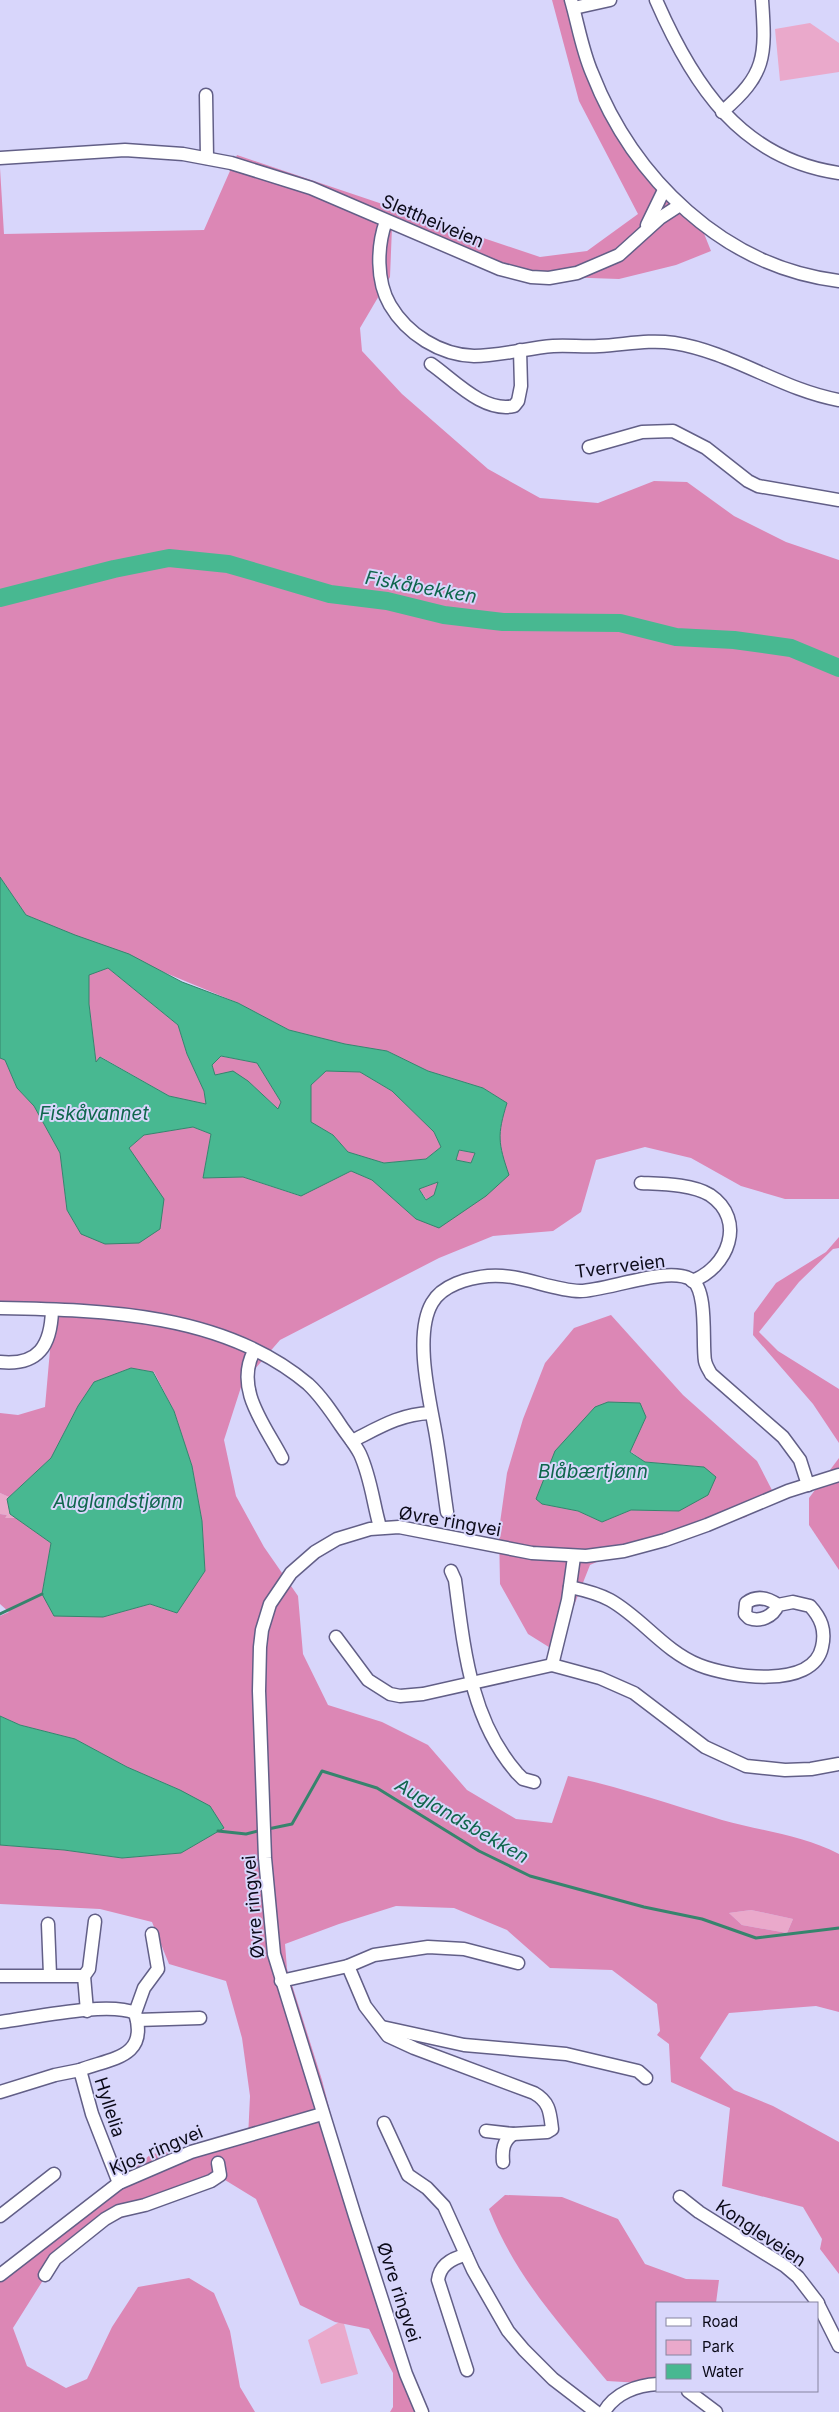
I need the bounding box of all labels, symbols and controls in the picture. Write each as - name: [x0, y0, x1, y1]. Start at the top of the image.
- street label: Slettheiveien: [379, 190, 487, 252]
- water label: Fiskåbekken: [363, 566, 479, 608]
- water label: Fiskåvannet: [39, 1102, 149, 1125]
- street label: Tverrveien: [574, 1250, 666, 1282]
- water label: Blåbærtjønn: [538, 1460, 648, 1483]
- water label: Auglandstjønn: [52, 1490, 183, 1513]
- street label: Øvre ringvei: [397, 1502, 503, 1540]
- water label: Auglandsbekken: [390, 1773, 533, 1869]
- street label: Øvre ringvei: [238, 1854, 268, 1960]
- street label: Hyllelia: [90, 2074, 130, 2140]
- street label: Kjos ringvei: [106, 2121, 206, 2179]
- street label: Kongleveien: [712, 2195, 810, 2271]
- street label: Øvre ringvei: [373, 2239, 425, 2345]
- legend: [656, 2302, 819, 2392]
- text: Road: [702, 2312, 738, 2331]
- text: Park: [702, 2337, 735, 2356]
- text: Water: [702, 2362, 744, 2381]

